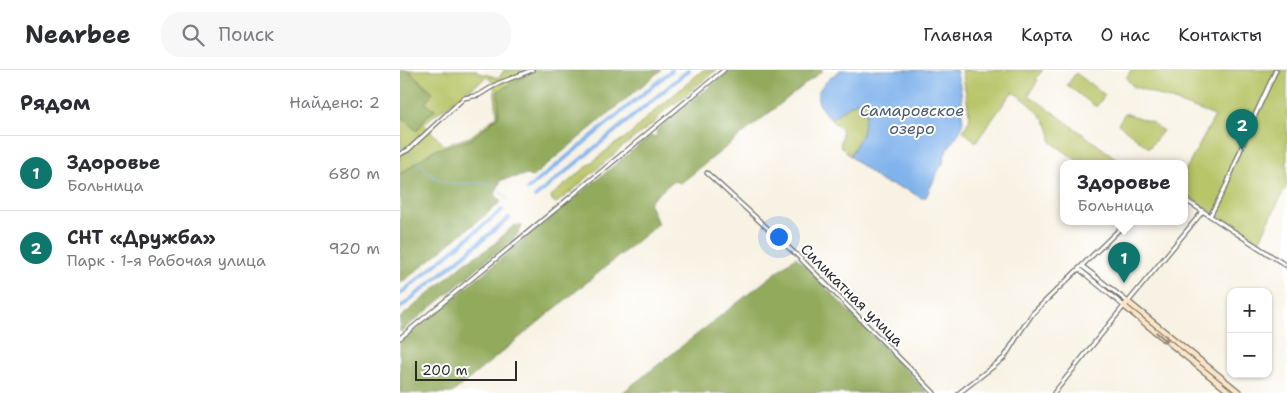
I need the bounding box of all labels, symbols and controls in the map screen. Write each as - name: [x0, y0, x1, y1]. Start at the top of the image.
- search box: [161, 12, 511, 57]
- text: Nearbee: [25, 19, 131, 51]
- icon: search: [179, 21, 207, 49]
- text: Поиск: [219, 22, 274, 47]
- text: Главная: [923, 23, 993, 47]
- text: Карта: [1021, 23, 1073, 47]
- text: О нас: [1101, 23, 1150, 47]
- text: Контакты: [1178, 23, 1262, 47]
- text: Рядом: [20, 89, 90, 117]
- text: Найдено: 2: [289, 92, 380, 113]
- water label: Самаровское озеро: [860, 100, 964, 139]
- pin: 2: [1226, 109, 1258, 150]
- text: Здоровье: [67, 150, 160, 175]
- popup: [1060, 160, 1188, 225]
- text: 1: [32, 163, 40, 184]
- text: 680 m: [328, 163, 380, 184]
- text: Здоровье: [1077, 170, 1171, 195]
- text: Больница: [67, 175, 143, 196]
- text: Больница: [1077, 195, 1154, 216]
- your location: [766, 224, 792, 250]
- text: СНТ «Дружба»: [67, 225, 216, 250]
- text: 2: [30, 238, 42, 259]
- text: 920 m: [328, 238, 380, 259]
- street label: Силикатная улица: [796, 239, 908, 351]
- pin: 1: [1108, 242, 1140, 283]
- text: Парк · 1-я Рабочая улица: [67, 250, 266, 271]
- map controls: [1227, 288, 1272, 378]
- button: +: [1227, 288, 1272, 333]
- one-way arrow: [1155, 332, 1168, 343]
- button: −: [1227, 333, 1272, 378]
- scale bar: [415, 358, 518, 381]
- text: 200 m: [422, 361, 468, 379]

